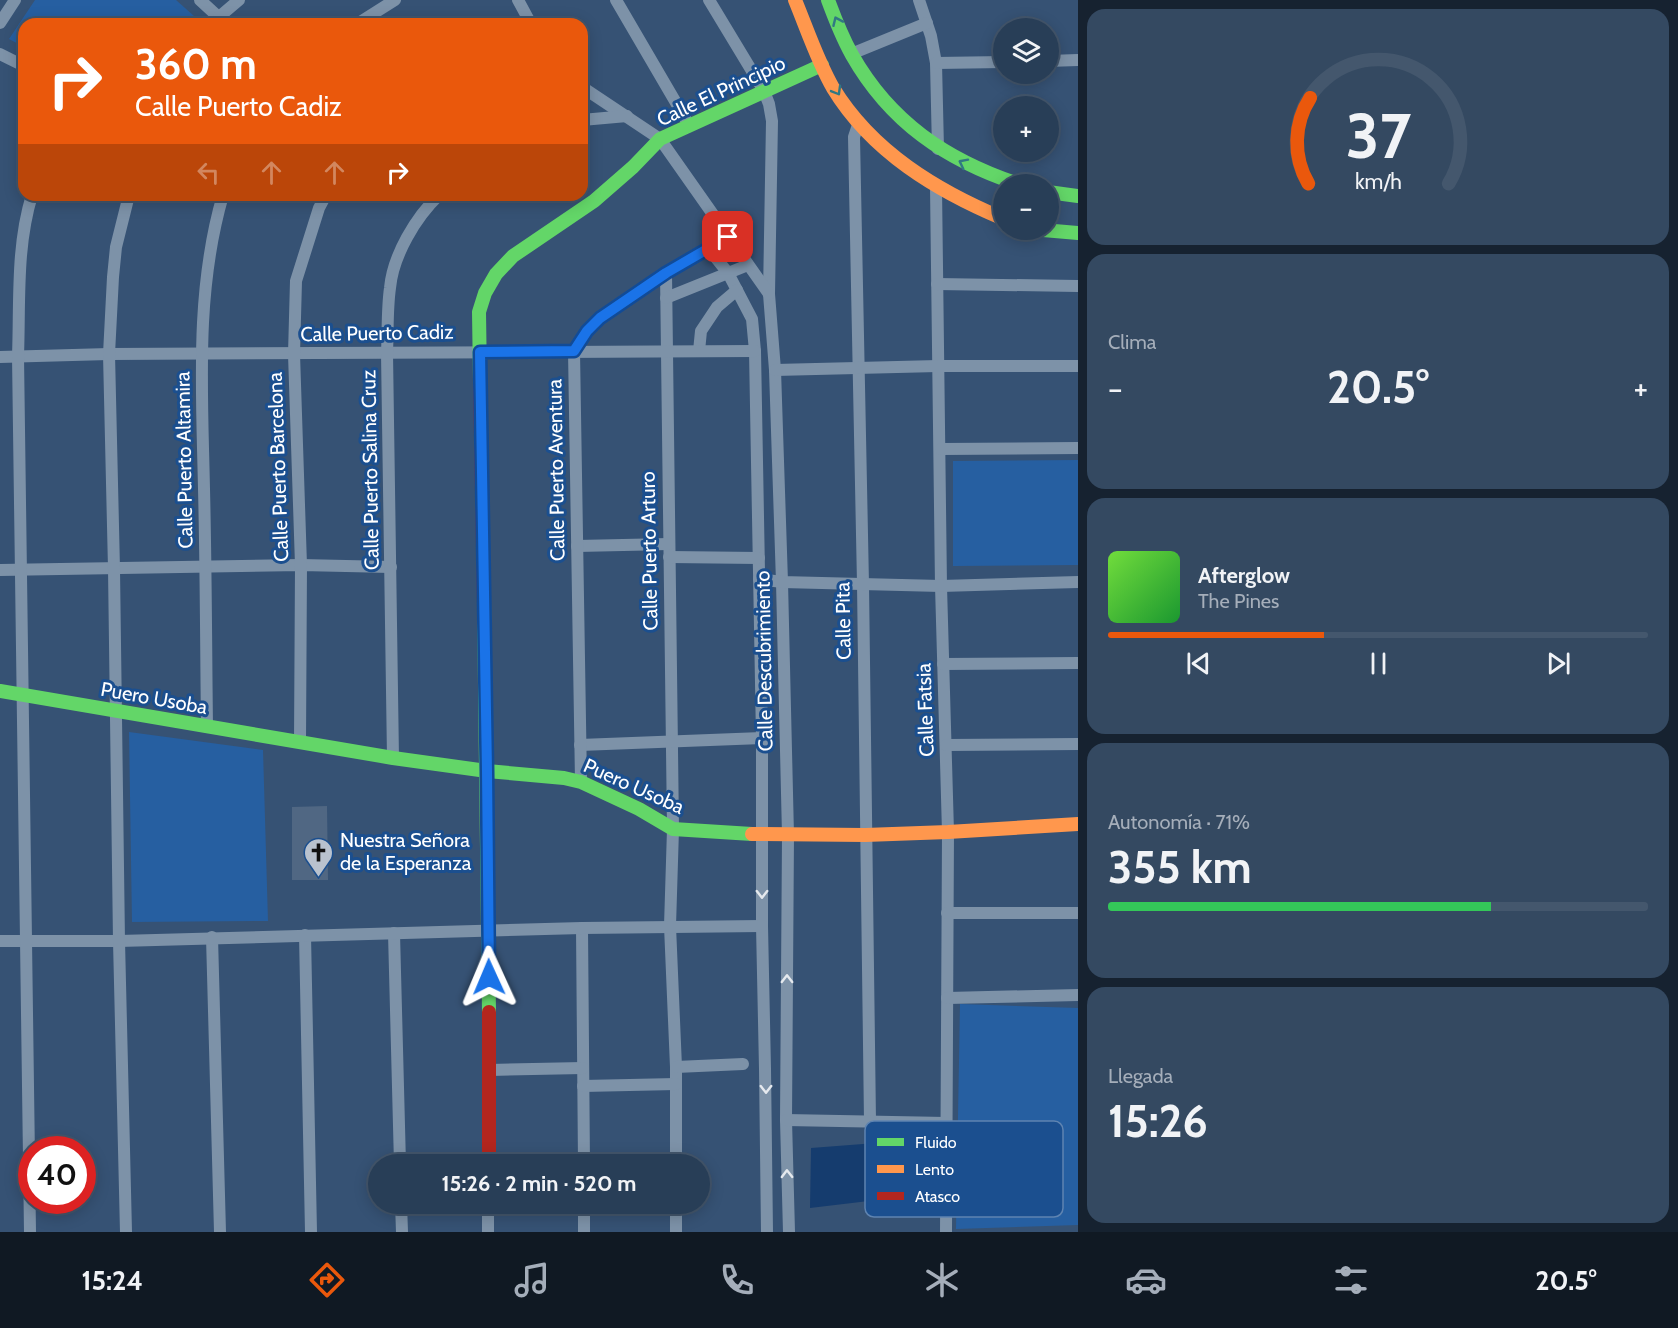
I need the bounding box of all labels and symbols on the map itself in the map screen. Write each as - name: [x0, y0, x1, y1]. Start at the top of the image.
- one-way arrow: [832, 16, 844, 27]
- street label: Calle El Principio: [653, 51, 789, 131]
- one-way arrow: [829, 85, 841, 95]
- one-way arrow: [959, 159, 970, 170]
- pin: [702, 211, 753, 262]
- street label: Calle Puerto Cadiz: [300, 320, 454, 346]
- street label: Calle Puerto Salina Cruz: [356, 370, 384, 570]
- street label: Calle Puerto Altamira: [170, 371, 198, 549]
- street label: Calle Puerto Barcelona: [263, 371, 293, 562]
- street label: Calle Puerto Aventura: [542, 378, 570, 561]
- street label: Calle Puerto Arturo: [636, 471, 662, 631]
- street label: Calle Descubrimiento: [750, 570, 778, 752]
- street label: Calle Pita: [830, 581, 856, 660]
- street label: Calle Fatsia: [911, 662, 939, 757]
- street label: Puero Usoba: [99, 677, 210, 719]
- street label: Puero Usoba: [580, 753, 688, 819]
- place label: Nuestra Señora de la Esperanza: [340, 828, 472, 875]
- church icon: Nuestra Señora de la Esperanza: [303, 836, 335, 878]
- one-way arrow: [756, 889, 768, 898]
- position arrow: [457, 945, 521, 1009]
- one-way arrow: [781, 974, 793, 983]
- one-way arrow: [760, 1084, 772, 1093]
- legend: [865, 1121, 1063, 1217]
- text: Fluido: [915, 1133, 957, 1152]
- speed limit sign: 40: [18, 1136, 96, 1214]
- text: Lento: [915, 1160, 954, 1179]
- one-way arrow: [781, 1169, 793, 1178]
- text: Atasco: [915, 1187, 960, 1206]

